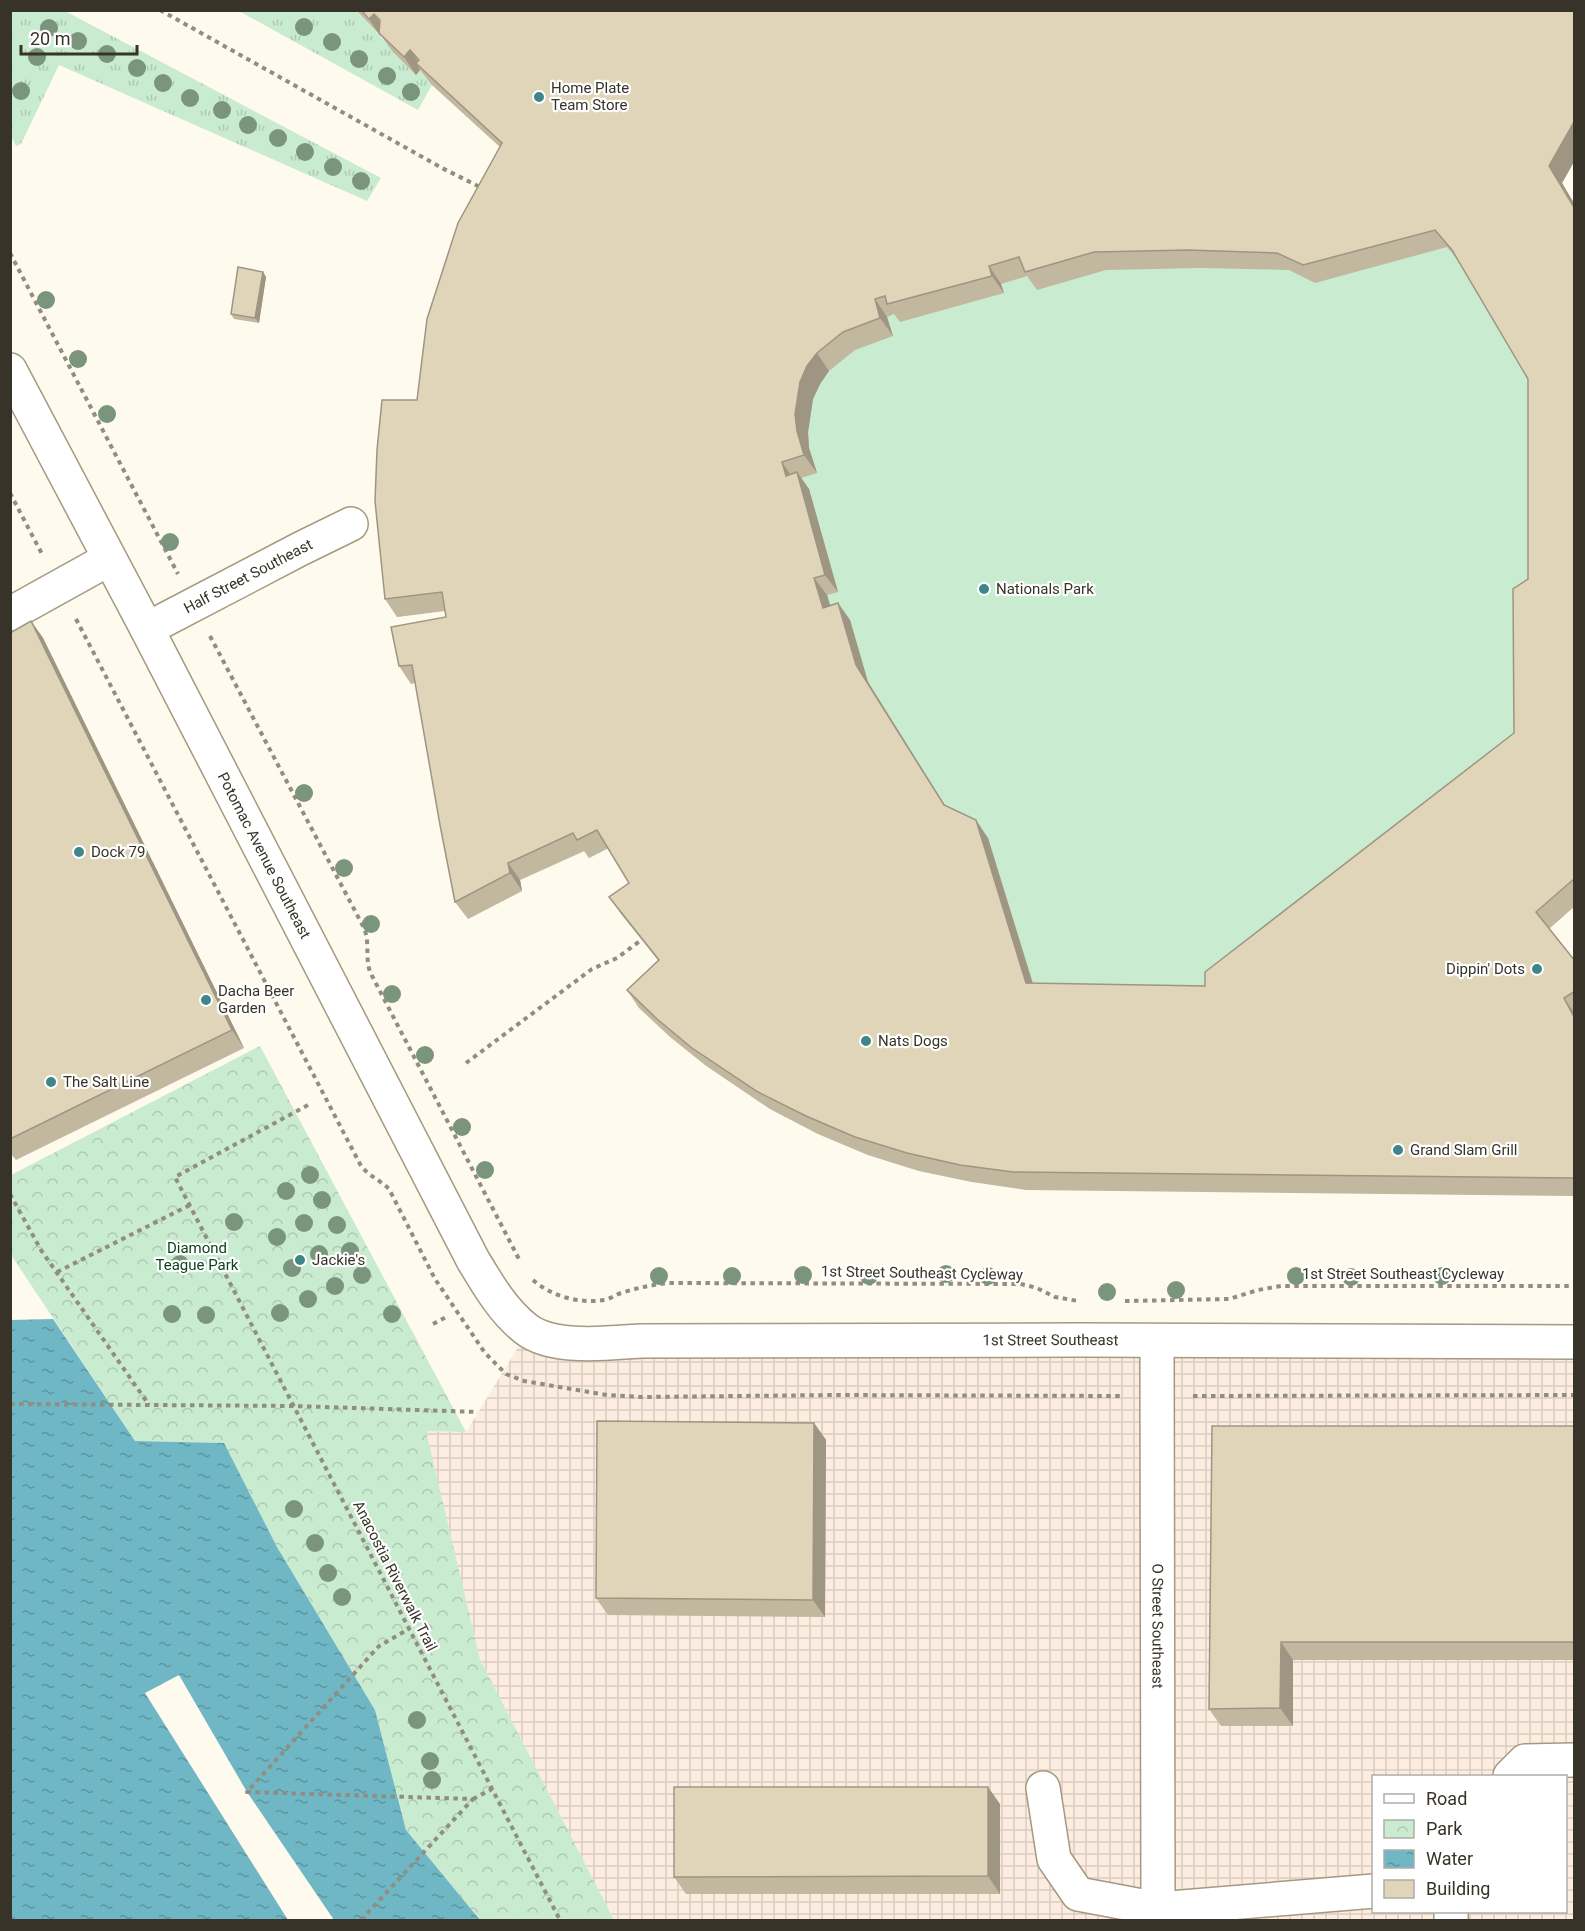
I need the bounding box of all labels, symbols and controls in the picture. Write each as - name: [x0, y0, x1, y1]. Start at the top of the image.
- scale bar: [21, 18, 136, 56]
- text: 20 m: [30, 28, 70, 49]
- place label: Home Plate Team Store: [551, 79, 629, 114]
- marker: Home Plate Team Store: [532, 90, 546, 104]
- street label: Half Street Southeast: [181, 535, 315, 617]
- place label: Nationals Park: [996, 580, 1094, 598]
- marker: Nationals Park: [977, 582, 991, 596]
- street label: Potomac Avenue Southeast: [214, 769, 314, 942]
- place label: Dock 79: [91, 843, 145, 861]
- marker: Dock 79: [72, 845, 86, 859]
- place label: Dippin' Dots: [1446, 960, 1525, 978]
- marker: Dippin' Dots: [1530, 962, 1544, 976]
- place label: Dacha Beer Garden: [218, 982, 294, 1017]
- marker: Dacha Beer Garden: [199, 993, 213, 1007]
- place label: Nats Dogs: [878, 1032, 948, 1050]
- marker: Nats Dogs: [859, 1034, 873, 1048]
- place label: The Salt Line: [63, 1073, 149, 1091]
- marker: The Salt Line: [44, 1075, 58, 1089]
- place label: Grand Slam Grill: [1410, 1141, 1517, 1159]
- marker: Grand Slam Grill: [1391, 1143, 1405, 1157]
- park label: Diamond Teague Park: [156, 1239, 239, 1274]
- place label: Jackie's: [312, 1251, 365, 1269]
- marker: Jackie's: [293, 1253, 307, 1267]
- street label: 1st Street Southeast Cycleway: [821, 1262, 1023, 1284]
- street label: 1st Street Southeast Cycleway: [1302, 1265, 1504, 1283]
- street label: 1st Street Southeast: [982, 1331, 1119, 1349]
- street label: Anacostia Riverwalk Trail: [349, 1498, 441, 1654]
- street label: O Street Southeast: [1148, 1563, 1167, 1689]
- legend: [1372, 1775, 1567, 1913]
- text: Road: [1426, 1788, 1467, 1809]
- text: Park: [1426, 1818, 1463, 1839]
- text: Water: [1426, 1848, 1473, 1869]
- text: Building: [1426, 1878, 1490, 1899]

